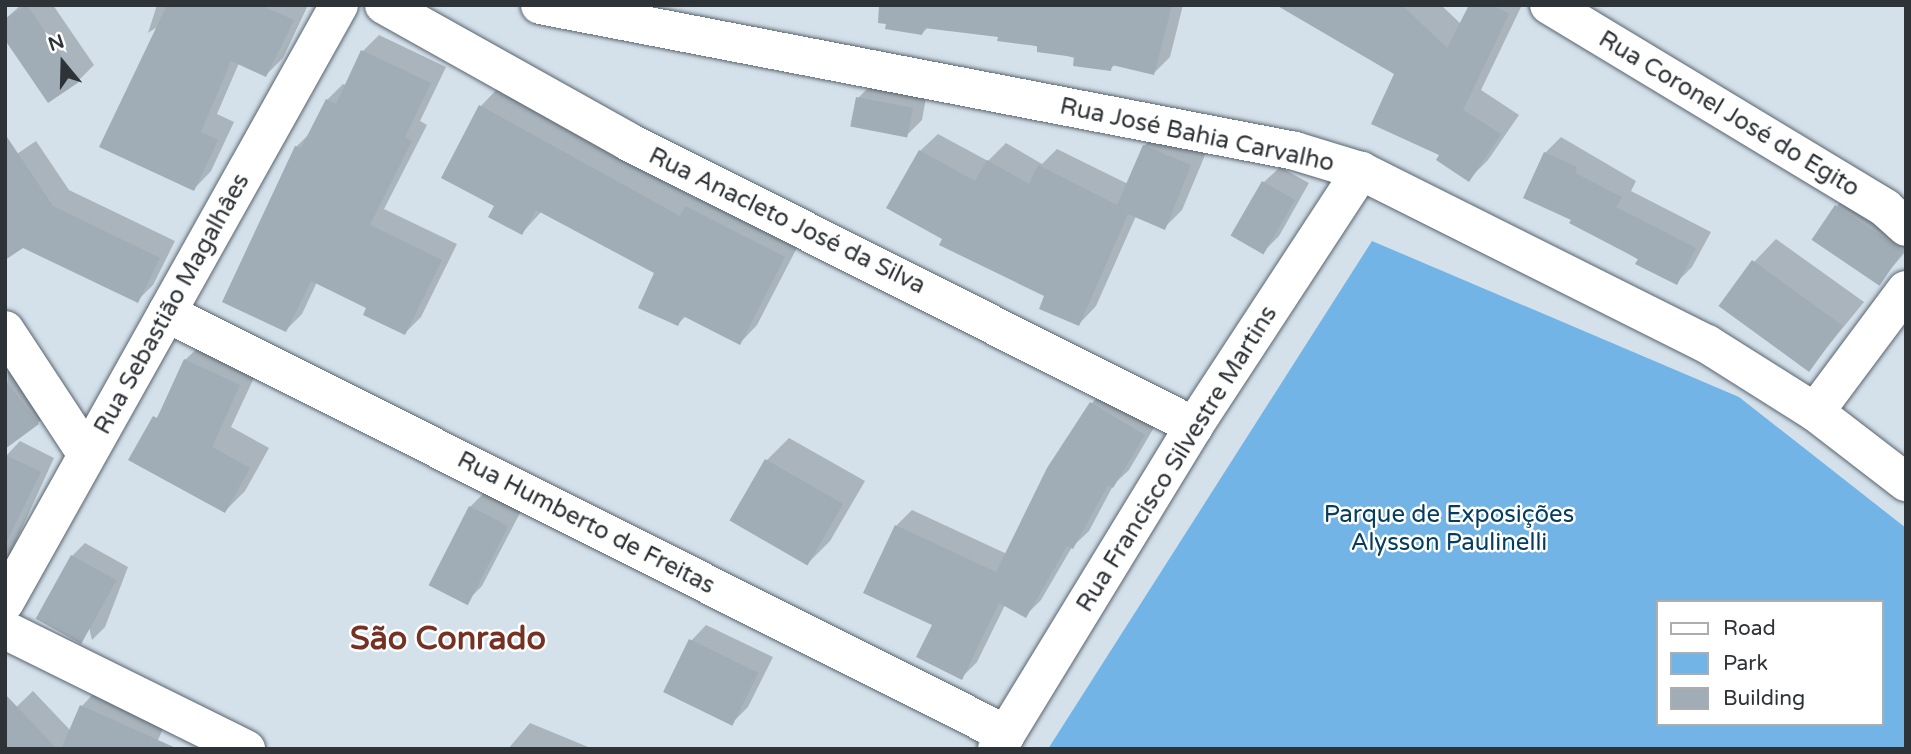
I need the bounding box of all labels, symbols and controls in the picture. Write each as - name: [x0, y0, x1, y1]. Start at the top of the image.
- street label: Rua Coronel José do Egito: [1593, 25, 1865, 203]
- north arrow: [28, 28, 98, 98]
- text: N: [45, 30, 67, 56]
- street label: Rua José Bahia Carvalho: [1057, 92, 1337, 178]
- street label: Rua Anacleto José da Silva: [644, 141, 930, 301]
- street label: Rua Sebastião Magalhâes: [88, 169, 256, 439]
- street label: Rua Francisco Silvestre Martins: [1071, 301, 1283, 617]
- street label: Rua Humberto de Freitas: [452, 445, 720, 601]
- park label: Parque de Exposições Alysson Paulinelli: [1324, 501, 1574, 557]
- legend: [1656, 600, 1883, 726]
- text: Road: [1723, 616, 1776, 641]
- district label: São Conrado: [350, 620, 546, 658]
- text: Park: [1723, 651, 1768, 676]
- text: Building: [1723, 686, 1805, 711]

